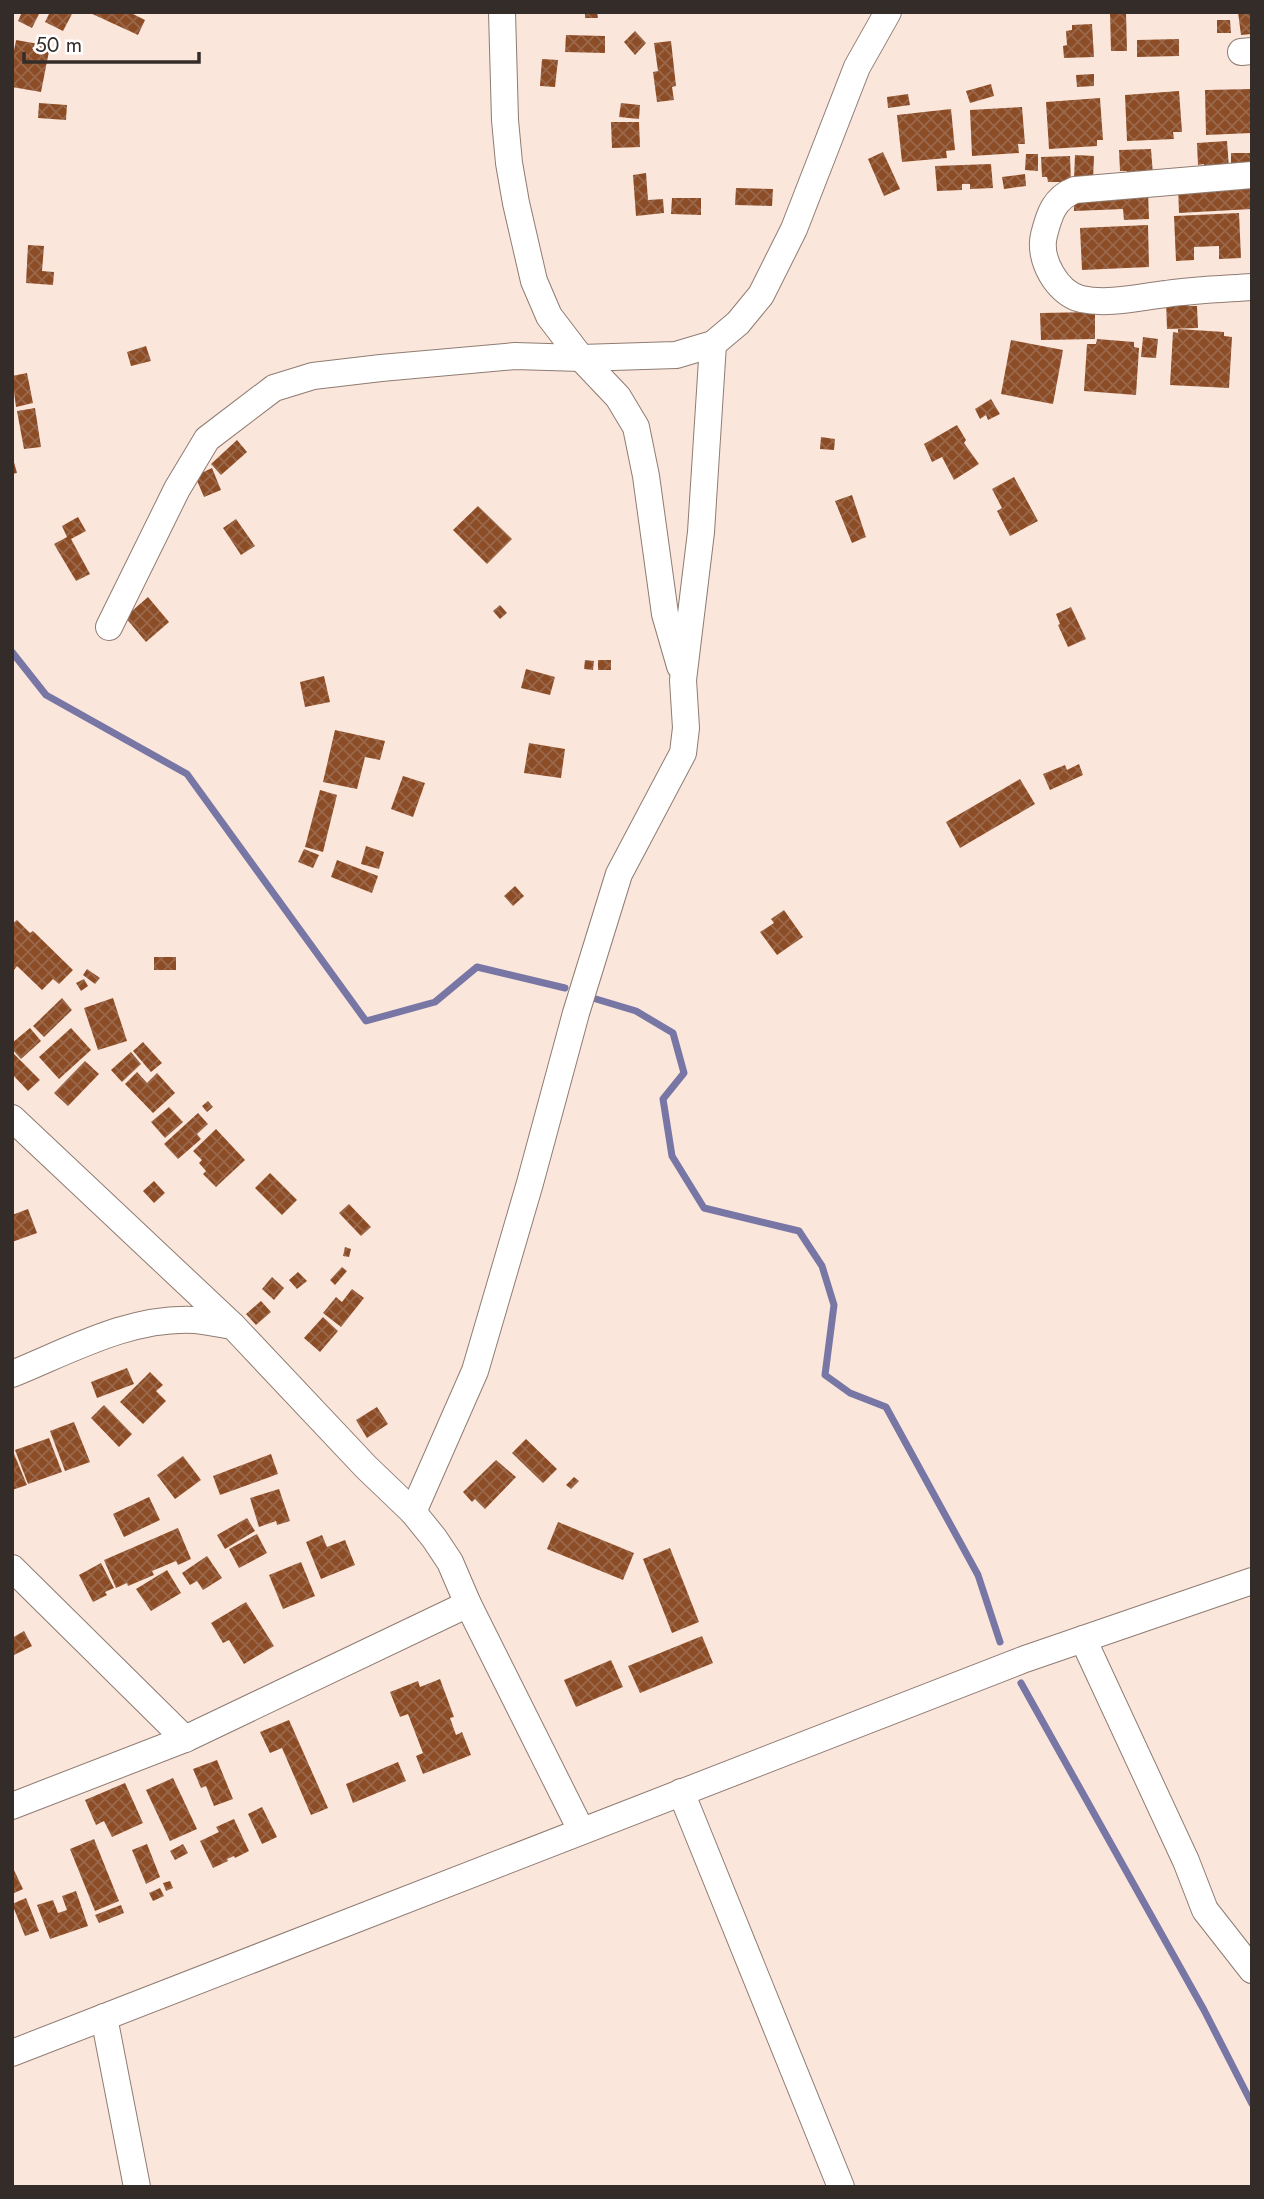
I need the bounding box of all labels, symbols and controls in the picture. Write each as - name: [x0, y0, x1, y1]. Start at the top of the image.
- scale bar: [24, 21, 200, 65]
- text: 50 m: [35, 30, 82, 60]

